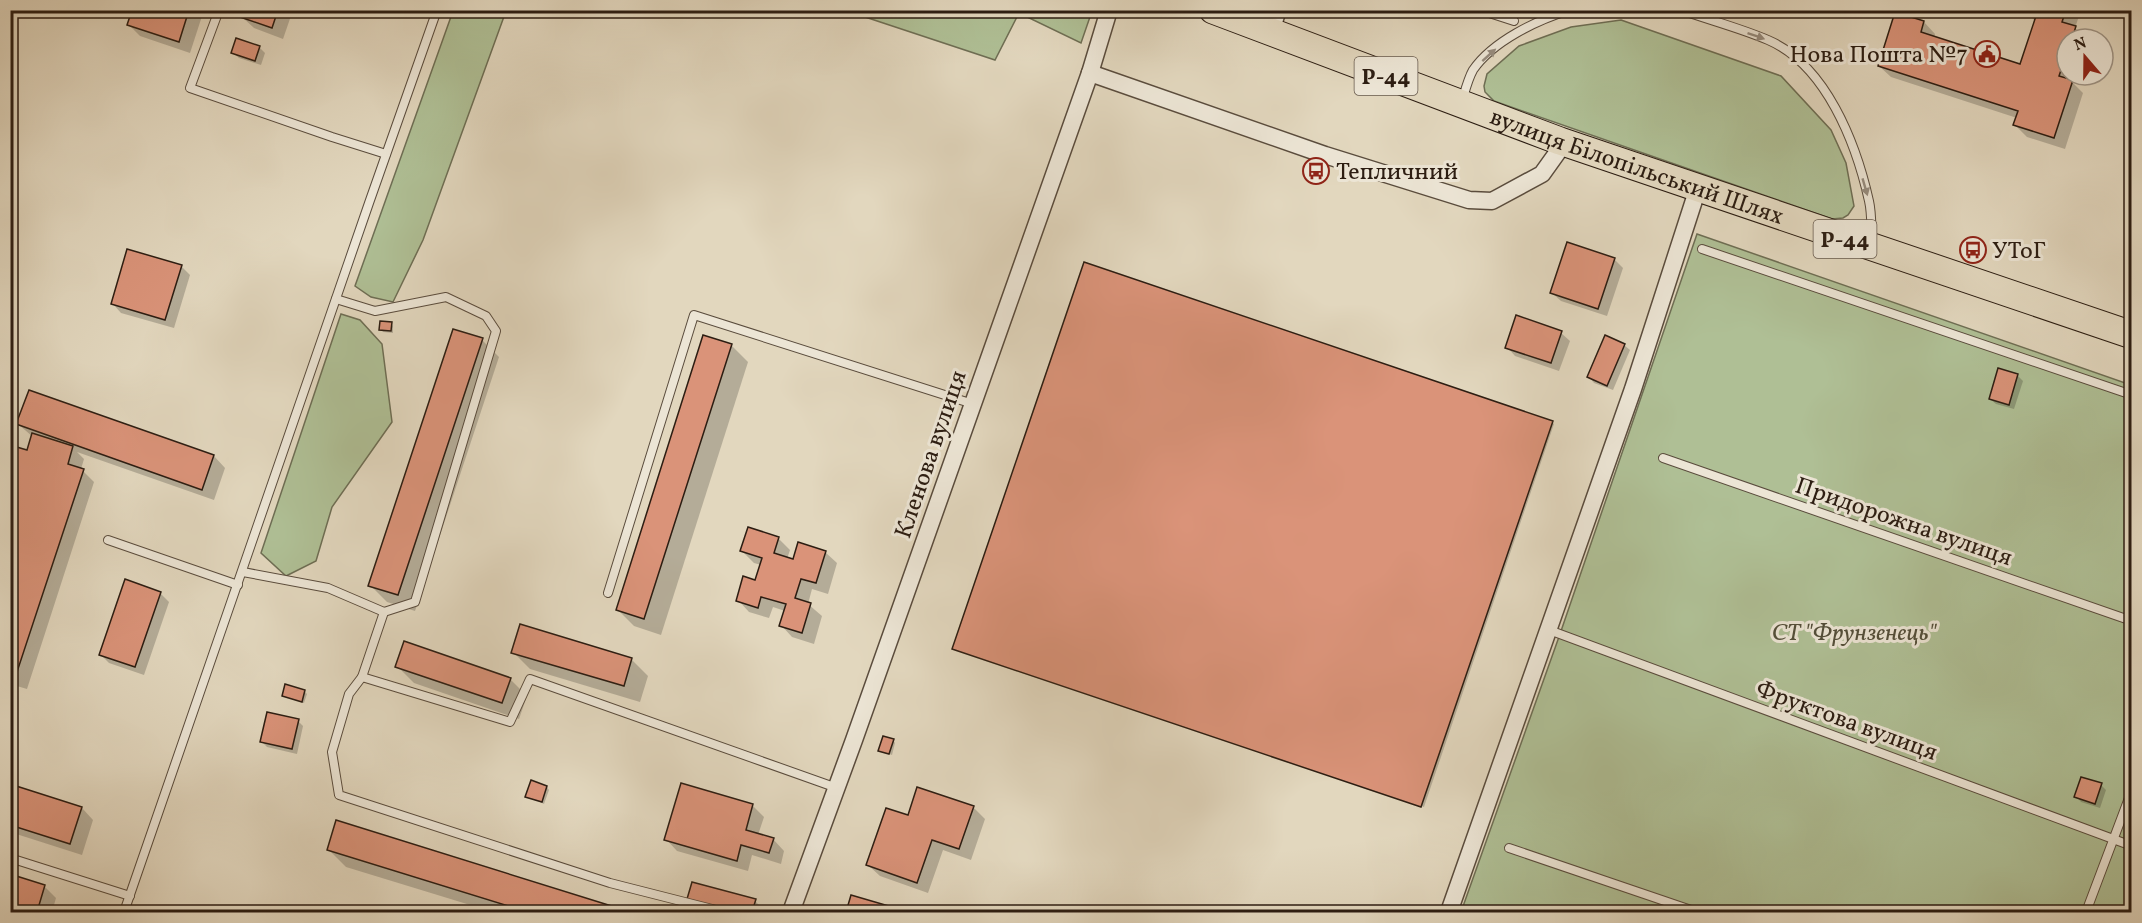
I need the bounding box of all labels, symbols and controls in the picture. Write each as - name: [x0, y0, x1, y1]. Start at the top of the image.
- north arrow: [2055, 27, 2115, 87]
- one-way arrow: [1747, 32, 1765, 41]
- text: N: [2071, 32, 2090, 57]
- place label: Нова Пошта №7: [1789, 39, 1968, 73]
- public building icon: Нова Пошта №7: [1972, 39, 2002, 69]
- one-way arrow: [1481, 49, 1496, 62]
- road number: Р-44: [1354, 57, 1418, 95]
- street label: вулиця Білопільський Шлях: [1485, 101, 1788, 235]
- bus stop icon: Тепличний: [1301, 156, 1331, 186]
- place label: Тепличний: [1336, 156, 1458, 190]
- one-way arrow: [1861, 179, 1870, 197]
- road number: Р-44: [1814, 220, 1876, 258]
- bus stop icon: УТоГ: [1958, 235, 1988, 265]
- place label: УТоГ: [1992, 235, 2046, 269]
- street label: Кленова вулиця: [887, 366, 977, 543]
- street label: Придорожна вулиця: [1790, 470, 2016, 576]
- park label: СТ "Фрунзенець": [1772, 617, 1937, 651]
- street label: Фруктова вулиця: [1751, 673, 1942, 771]

